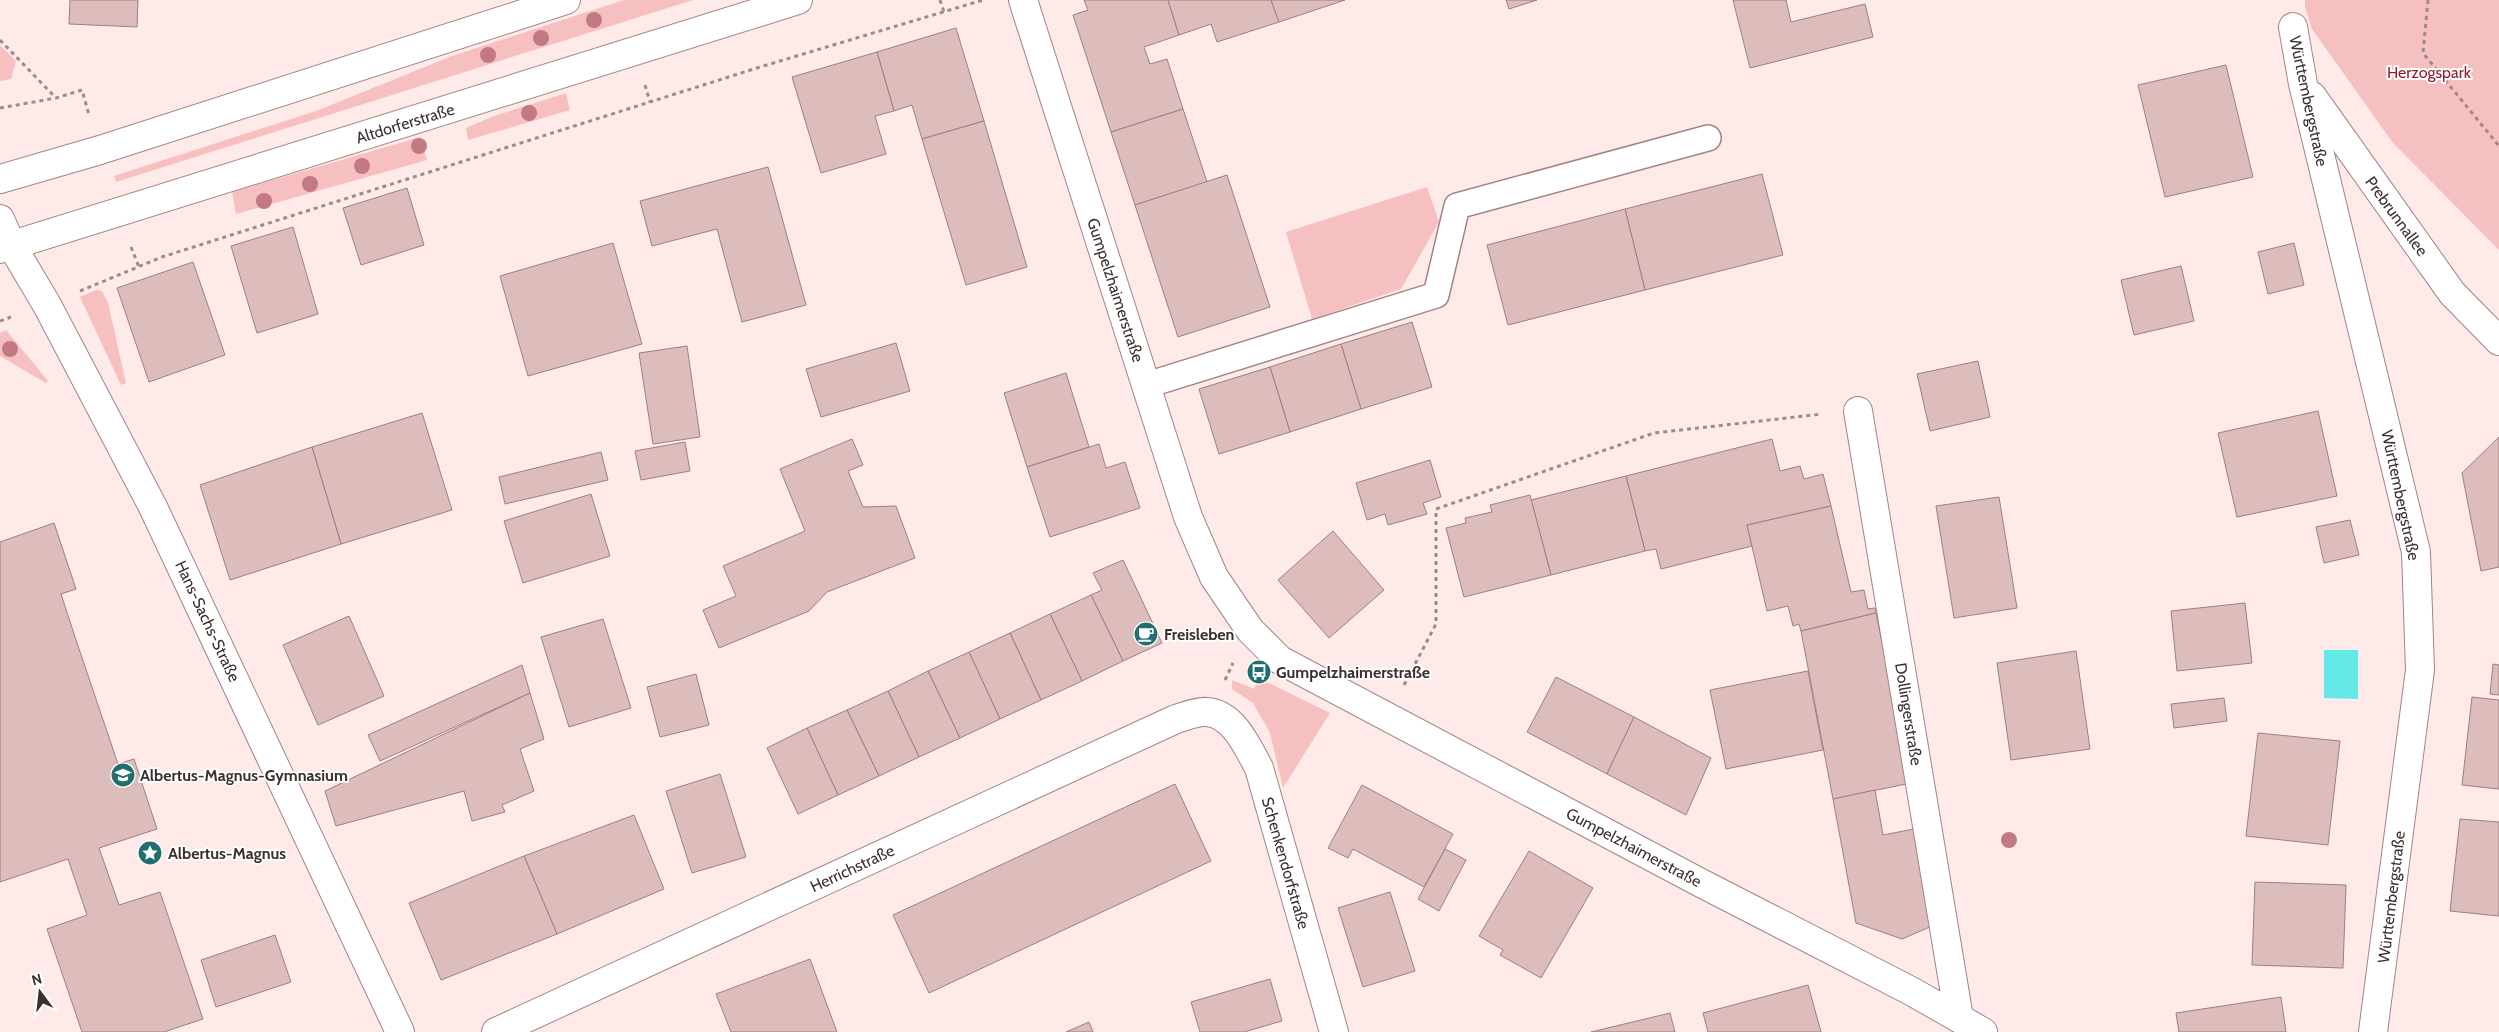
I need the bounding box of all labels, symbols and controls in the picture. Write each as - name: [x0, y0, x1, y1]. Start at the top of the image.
- street label: Württembergstraße: [2285, 34, 2332, 168]
- park label: Herzogspark: [2387, 63, 2472, 82]
- street label: Altdorferstraße: [354, 100, 457, 147]
- street label: Prebrunnallee: [2361, 173, 2432, 260]
- street label: Gumpelzhaimerstraße: [1083, 216, 1148, 365]
- street label: Württembergstraße: [2377, 428, 2424, 562]
- street label: Hans-Sachs-Straße: [171, 558, 244, 685]
- cafe icon: Freisleben: [1133, 621, 1159, 647]
- place label: Freisleben: [1164, 625, 1234, 644]
- bus stop icon: Gumpelzhaimerstraße: [1246, 659, 1272, 685]
- street label: Dollingerstraße: [1891, 662, 1926, 767]
- place label: Gumpelzhaimerstraße: [1276, 663, 1430, 682]
- school or university icon: Albertus-Magnus-Gymnasium: [110, 762, 136, 788]
- place label: Albertus-Magnus-Gymnasium: [140, 766, 348, 785]
- street label: Schenkendorfstraße: [1258, 795, 1313, 931]
- street label: Gumpelzhaimerstraße: [1563, 804, 1705, 891]
- street label: Württembergstraße: [2374, 830, 2409, 964]
- place icon: Albertus-Magnus: [137, 840, 163, 866]
- street label: Herrichstraße: [807, 841, 897, 896]
- place label: Albertus-Magnus: [168, 844, 286, 863]
- north arrow: [15, 967, 65, 1017]
- text: N: [30, 969, 44, 989]

